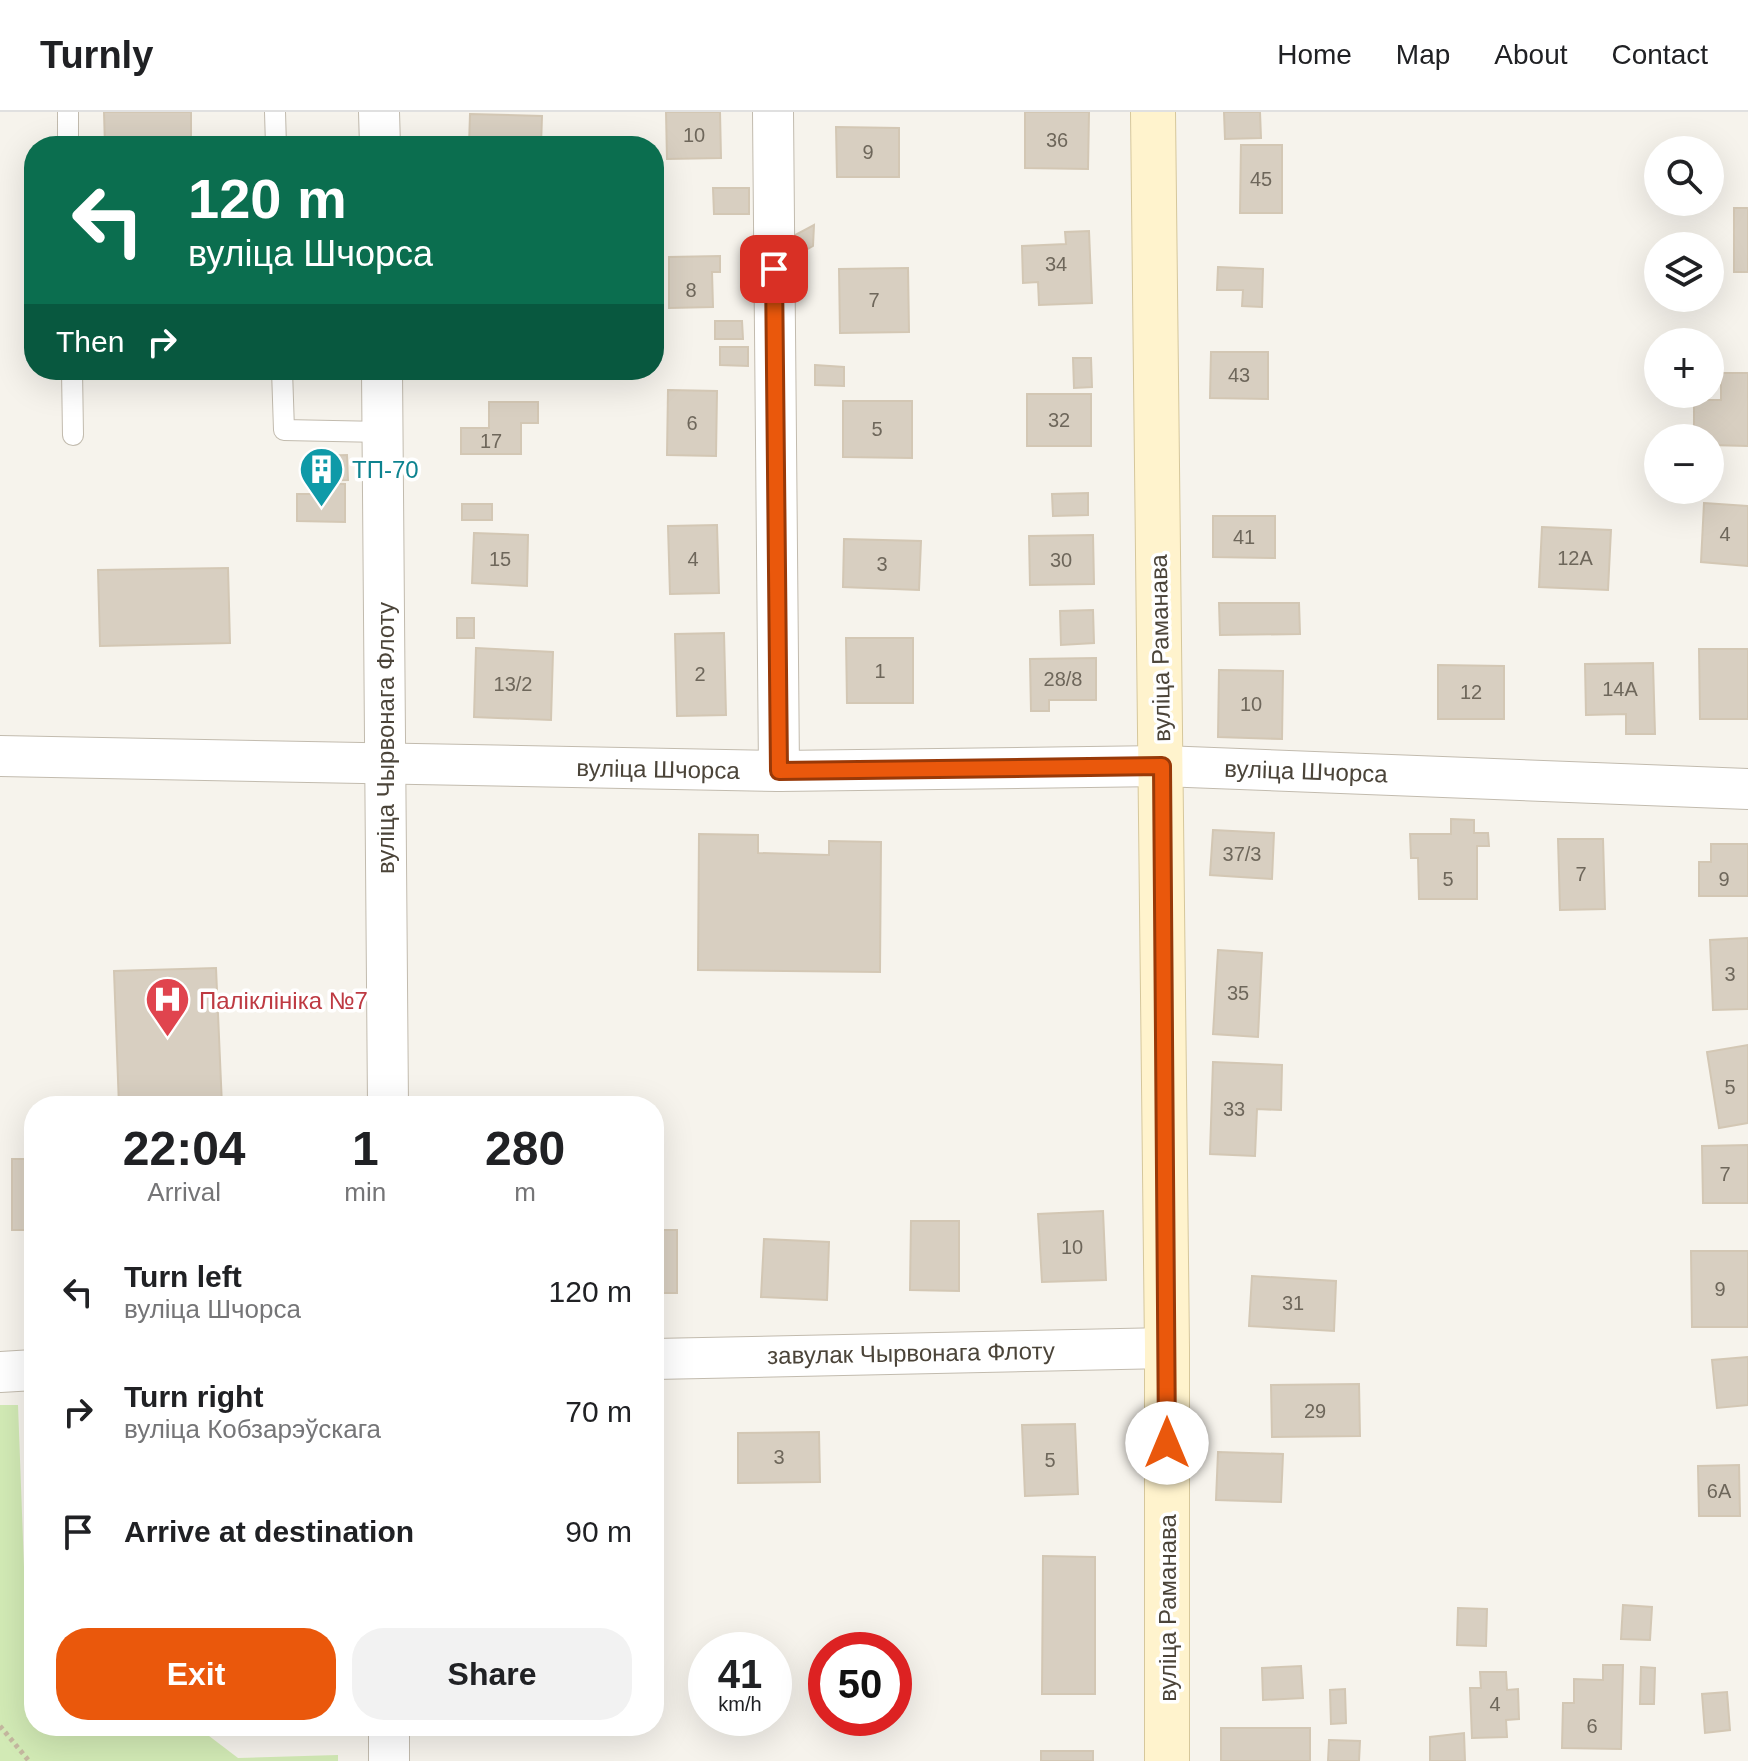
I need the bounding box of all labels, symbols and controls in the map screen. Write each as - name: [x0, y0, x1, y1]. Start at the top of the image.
- text: Turnly: [40, 34, 153, 76]
- text: Home: [1277, 39, 1352, 70]
- text: Map: [1396, 39, 1450, 70]
- text: About: [1494, 39, 1568, 70]
- text: Contact: [1612, 39, 1708, 70]
- house number: 10: [683, 124, 705, 146]
- house number: 36: [1046, 129, 1068, 151]
- map controls: [1644, 136, 1724, 504]
- button: search: [1644, 136, 1724, 216]
- house number: 9: [862, 141, 874, 163]
- text: 120 m: [188, 167, 347, 230]
- icon: left: [56, 168, 160, 272]
- house number: 45: [1250, 168, 1272, 190]
- button: layers: [1644, 232, 1724, 312]
- text: вуліца Шчорса: [188, 233, 433, 274]
- pin: [740, 235, 808, 303]
- icon: arrive: [752, 247, 796, 291]
- house number: 34: [1045, 253, 1067, 275]
- house number: 8: [685, 279, 697, 301]
- house number: 7: [868, 289, 880, 311]
- icon: right: [140, 320, 184, 364]
- text: Then: [56, 325, 124, 358]
- button: +: [1644, 328, 1724, 408]
- house number: 43: [1228, 364, 1250, 386]
- house number: 32: [1048, 409, 1070, 431]
- house number: 6: [686, 412, 698, 434]
- house number: 5: [871, 418, 883, 440]
- button: −: [1644, 424, 1724, 504]
- house number: 17: [480, 430, 502, 452]
- building icon: ТП-70: [297, 445, 345, 508]
- place label: ТП-70: [352, 456, 419, 483]
- house number: 4: [1719, 523, 1731, 545]
- house number: 41: [1233, 526, 1255, 548]
- house number: 12А: [1557, 547, 1593, 569]
- house number: 15: [489, 548, 511, 570]
- house number: 4: [687, 548, 699, 570]
- house number: 30: [1050, 549, 1072, 571]
- house number: 3: [876, 553, 888, 575]
- street label: вуліца Раманава: [1145, 553, 1175, 742]
- street label: вуліца Чырвонага Флоту: [372, 602, 399, 874]
- house number: 1: [874, 660, 886, 682]
- house number: 2: [694, 663, 706, 685]
- house number: 28/8: [1044, 668, 1082, 690]
- house number: 13/2: [494, 673, 532, 695]
- house number: 14А: [1602, 678, 1638, 700]
- house number: 12: [1460, 681, 1482, 703]
- house number: 10: [1240, 693, 1262, 715]
- street label: вуліца Шчорса: [576, 754, 741, 784]
- street label: вуліца Шчорса: [1224, 755, 1389, 787]
- house number: 37/3: [1223, 843, 1261, 865]
- house number: 7: [1575, 863, 1587, 885]
- house number: 5: [1442, 868, 1454, 890]
- house number: 9: [1718, 868, 1730, 890]
- house number: 3: [1724, 963, 1736, 985]
- hospital icon: Паліклініка №7: [144, 976, 192, 1039]
- house number: 35: [1227, 982, 1249, 1004]
- place label: Паліклініка №7: [199, 987, 368, 1014]
- house number: 5: [1724, 1076, 1736, 1098]
- house number: 33: [1223, 1098, 1245, 1120]
- text: 22:04: [123, 1122, 246, 1175]
- text: 1: [352, 1122, 379, 1175]
- text: 280: [485, 1122, 565, 1175]
- house number: 7: [1719, 1163, 1731, 1185]
- text: Arrival: [147, 1177, 221, 1207]
- text: min: [344, 1177, 386, 1207]
- text: m: [514, 1177, 536, 1207]
- house number: 10: [1061, 1236, 1083, 1258]
- text: Turn left: [124, 1260, 242, 1293]
- icon: left: [56, 1270, 100, 1314]
- text: 120 m: [549, 1275, 632, 1308]
- house number: 9: [1714, 1278, 1726, 1300]
- house number: 31: [1282, 1292, 1304, 1314]
- text: вуліца Шчорса: [124, 1294, 301, 1324]
- street label: завулак Чырвонага Флоту: [767, 1337, 1055, 1369]
- text: Turn right: [124, 1380, 263, 1413]
- icon: right: [56, 1390, 100, 1434]
- text: 70 m: [565, 1395, 632, 1428]
- house number: 29: [1304, 1400, 1326, 1422]
- position arrow: [1125, 1401, 1209, 1485]
- text: вуліца Кобзарэўскага: [124, 1414, 381, 1444]
- house number: 3: [773, 1446, 785, 1468]
- house number: 5: [1044, 1449, 1056, 1471]
- house number: 6А: [1707, 1480, 1732, 1502]
- icon: arrive: [56, 1510, 100, 1554]
- street label: вуліца Раманава: [1154, 1514, 1181, 1702]
- text: Arrive at destination: [124, 1515, 414, 1548]
- text: 90 m: [565, 1515, 632, 1548]
- button: Exit: [56, 1628, 336, 1720]
- button: Share: [352, 1628, 632, 1720]
- speed limit sign: 50: [808, 1632, 912, 1736]
- text: 41: [718, 1652, 762, 1696]
- text: km/h: [718, 1693, 762, 1715]
- house number: 4: [1489, 1693, 1501, 1715]
- house number: 6: [1586, 1715, 1598, 1737]

